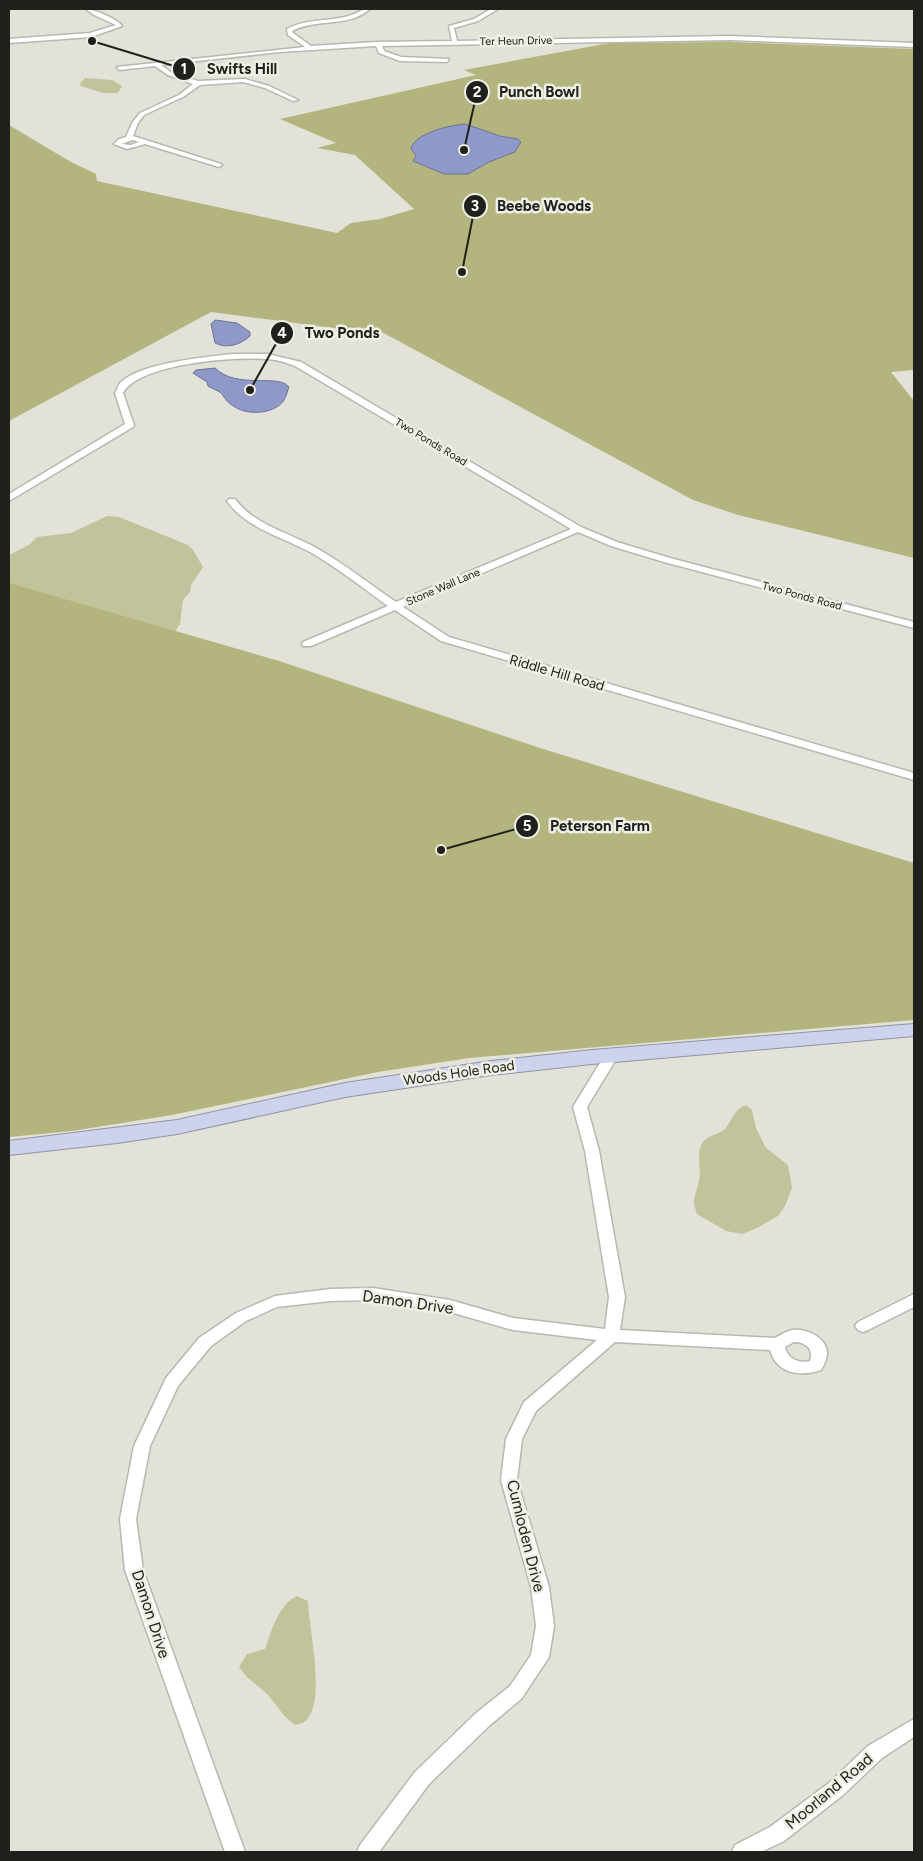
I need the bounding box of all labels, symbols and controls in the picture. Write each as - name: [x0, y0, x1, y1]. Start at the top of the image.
- street label: Ter Heun Drive: [480, 34, 552, 48]
- callout: Swifts Hill: [172, 54, 287, 84]
- text: 1: [181, 60, 187, 78]
- text: Swifts Hill: [207, 60, 277, 78]
- callout: Punch Bowl: [464, 77, 589, 107]
- text: 2: [473, 83, 482, 101]
- text: Punch Bowl: [499, 83, 579, 101]
- callout: Beebe Woods: [462, 191, 601, 221]
- text: 3: [471, 197, 479, 215]
- text: Beebe Woods: [497, 197, 591, 215]
- callout: Two Ponds: [269, 318, 389, 348]
- text: 4: [277, 324, 287, 342]
- text: Two Ponds: [305, 324, 379, 342]
- street label: Two Ponds Road: [393, 415, 469, 469]
- street label: Stone Wall Lane: [404, 566, 482, 608]
- street label: Two Ponds Road: [761, 579, 843, 613]
- street label: Riddle Hill Road: [507, 651, 607, 695]
- callout: Peterson Farm: [515, 811, 660, 841]
- text: 5: [523, 817, 532, 835]
- text: Peterson Farm: [550, 817, 650, 835]
- street label: Woods Hole Road: [402, 1057, 516, 1089]
- street label: Damon Drive: [361, 1286, 455, 1318]
- street label: Cumloden Drive: [503, 1478, 549, 1594]
- street label: Damon Drive: [128, 1567, 174, 1661]
- street label: Moorland Road: [781, 1749, 877, 1833]

